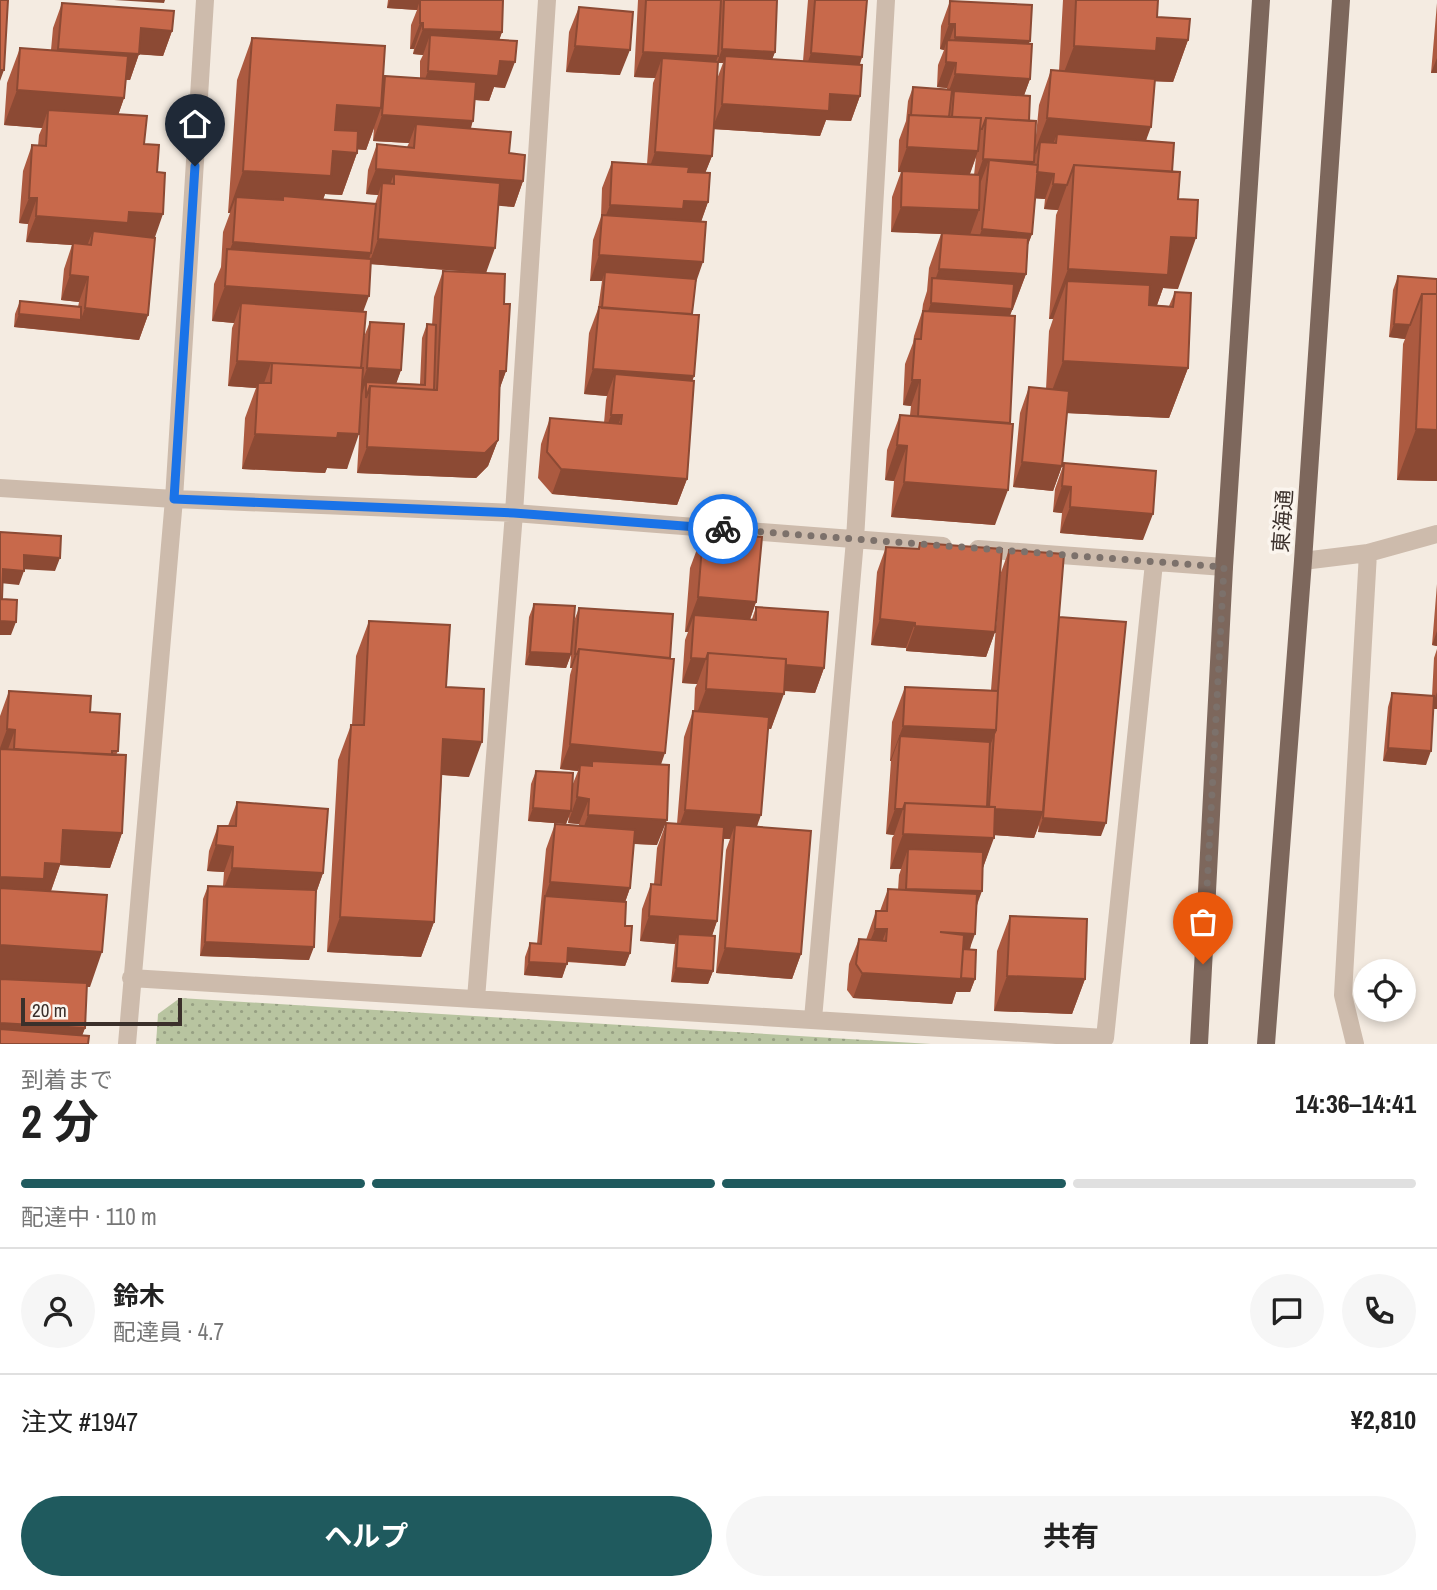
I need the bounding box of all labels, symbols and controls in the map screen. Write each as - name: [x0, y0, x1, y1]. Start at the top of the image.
- pin: [165, 94, 225, 166]
- icon: home: [176, 105, 214, 143]
- street label: 東海通: [1266, 489, 1299, 553]
- courier: [688, 494, 758, 564]
- icon: bike: [704, 510, 742, 548]
- pin: [1173, 892, 1233, 964]
- icon: bag: [1184, 903, 1222, 941]
- map controls: [1353, 959, 1416, 1022]
- button: locate: [1353, 959, 1416, 1022]
- scale bar: [21, 995, 182, 1027]
- text: 20 m: [32, 997, 67, 1023]
- text: 到着まで: [21, 1064, 113, 1095]
- text: 14:36–14:41: [1295, 1086, 1416, 1121]
- text: 2 分: [21, 1090, 98, 1152]
- text: 配達中 · 110 m: [21, 1201, 157, 1232]
- button: person: [21, 1274, 95, 1348]
- button: chat: [1250, 1274, 1324, 1348]
- button: phone: [1342, 1274, 1416, 1348]
- text: 鈴木: [113, 1278, 165, 1313]
- text: 配達員 · 4.7: [113, 1316, 224, 1347]
- text: ¥2,810: [1351, 1402, 1416, 1437]
- text: 注文 #1947: [21, 1404, 138, 1439]
- button: ヘルプ: [21, 1496, 712, 1576]
- button: 共有: [726, 1496, 1416, 1576]

